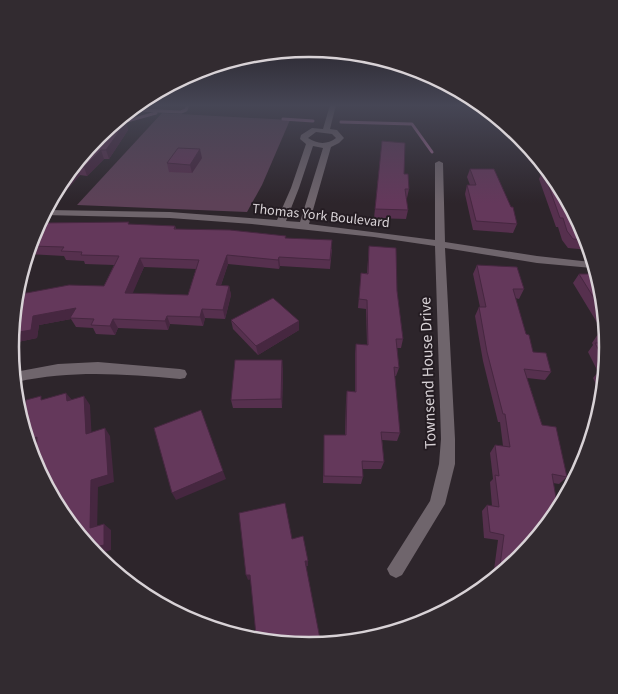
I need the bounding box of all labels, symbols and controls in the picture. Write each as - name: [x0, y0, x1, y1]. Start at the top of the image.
- street label: Thomas York Boulevard: [251, 199, 391, 233]
- street label: Townsend House Drive: [414, 296, 442, 449]

